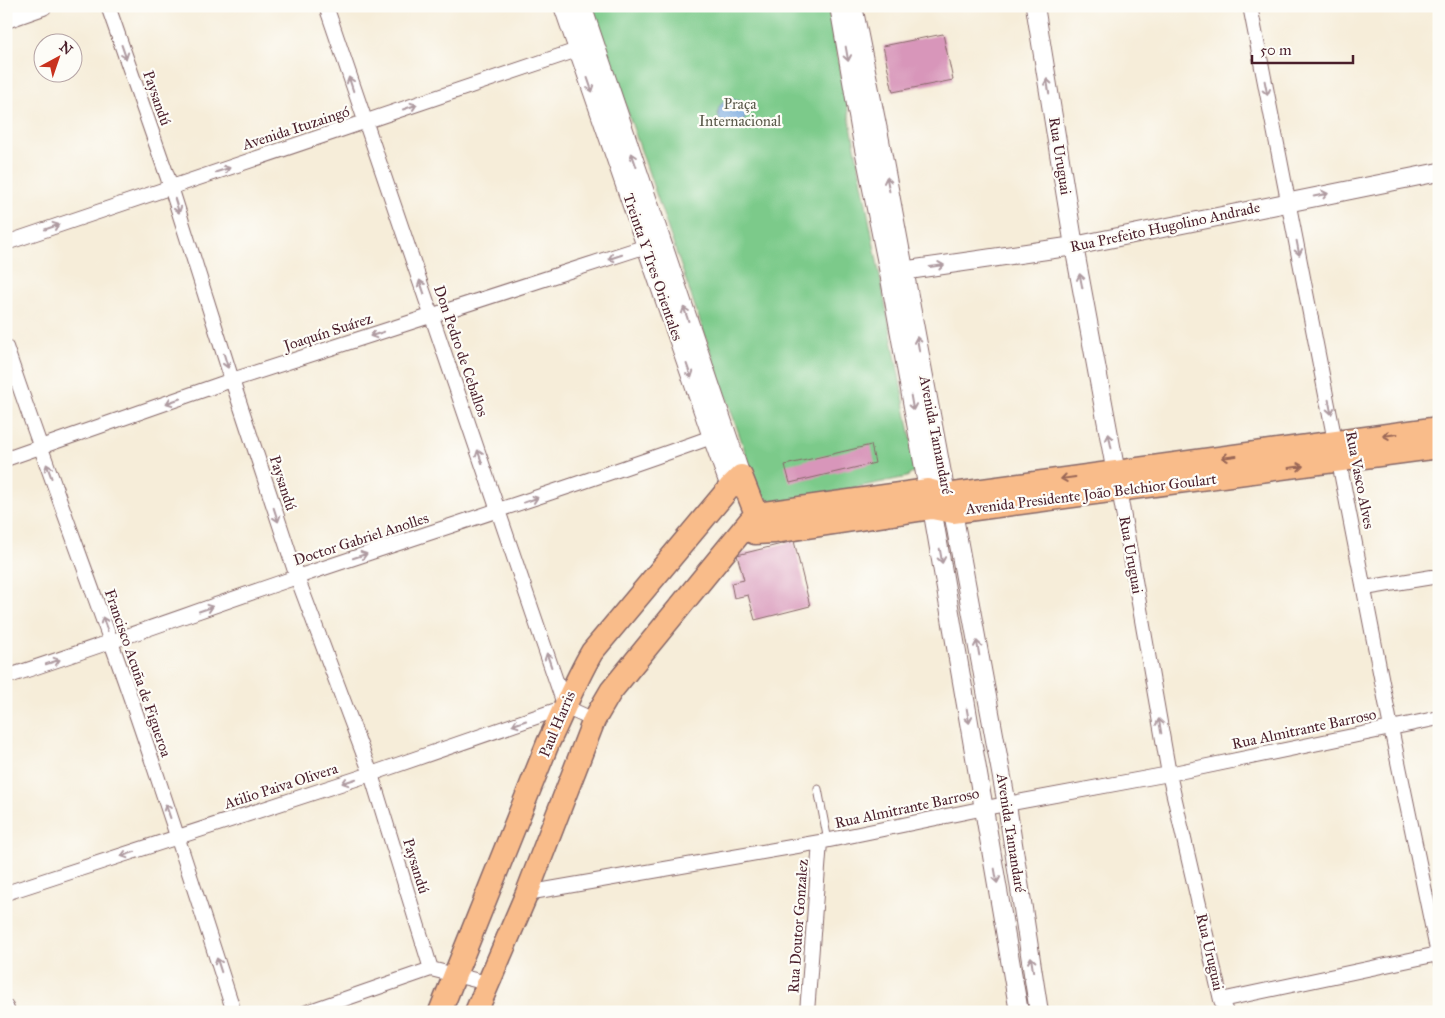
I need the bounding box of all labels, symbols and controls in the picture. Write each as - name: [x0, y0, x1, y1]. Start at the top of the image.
- north arrow: [32, 32, 82, 82]
- scale bar: [1252, 32, 1354, 64]
- text: N: [56, 38, 76, 59]
- text: 50 m: [1260, 41, 1292, 59]
- one-way arrow: [120, 44, 129, 60]
- one-way arrow: [843, 46, 853, 62]
- street label: Paysandú: [139, 68, 175, 128]
- one-way arrow: [346, 76, 356, 92]
- one-way arrow: [586, 77, 595, 93]
- one-way arrow: [1043, 79, 1053, 95]
- one-way arrow: [1262, 80, 1271, 96]
- park label: Praça Internacional: [699, 95, 782, 130]
- street label: Avenida Ituzaingó: [239, 102, 352, 154]
- one-way arrow: [402, 102, 418, 111]
- street label: Rua Uruguai: [1045, 116, 1075, 196]
- one-way arrow: [629, 153, 638, 169]
- one-way arrow: [215, 164, 231, 174]
- one-way arrow: [883, 176, 893, 192]
- one-way arrow: [1312, 190, 1328, 199]
- street label: Treinta Y Tres Orientales: [619, 191, 687, 343]
- one-way arrow: [173, 198, 182, 213]
- street label: Rua Prefeito Hugolino Andrade: [1068, 198, 1262, 256]
- one-way arrow: [44, 222, 60, 231]
- one-way arrow: [1293, 239, 1303, 255]
- one-way arrow: [607, 252, 623, 262]
- one-way arrow: [929, 261, 945, 271]
- one-way arrow: [1075, 274, 1085, 290]
- one-way arrow: [417, 279, 426, 295]
- street label: Don Pedro de Ceballos: [430, 283, 492, 419]
- one-way arrow: [681, 307, 690, 322]
- street label: Joaquín Suárez: [280, 309, 375, 356]
- one-way arrow: [369, 329, 385, 339]
- one-way arrow: [913, 336, 923, 352]
- one-way arrow: [221, 353, 231, 369]
- one-way arrow: [685, 363, 694, 378]
- street label: Avenida Tamandaré: [915, 373, 956, 497]
- one-way arrow: [908, 395, 918, 411]
- one-way arrow: [165, 397, 181, 406]
- one-way arrow: [1325, 399, 1335, 415]
- street label: Rua Vasco Alves: [1342, 430, 1378, 530]
- one-way arrow: [1383, 430, 1399, 440]
- one-way arrow: [1105, 433, 1115, 449]
- one-way arrow: [474, 449, 484, 465]
- one-way arrow: [1222, 452, 1238, 462]
- street label: Paysandú: [266, 453, 300, 513]
- one-way arrow: [1288, 462, 1304, 472]
- one-way arrow: [44, 464, 53, 480]
- street label: Avenida Presidente João Belchior Goulart: [964, 470, 1218, 519]
- one-way arrow: [1061, 473, 1077, 483]
- one-way arrow: [523, 494, 539, 504]
- one-way arrow: [272, 507, 282, 523]
- street label: Doctor Gabriel Anolles: [291, 509, 431, 569]
- street label: Rua Uruguai: [1115, 515, 1147, 595]
- one-way arrow: [936, 548, 946, 564]
- one-way arrow: [352, 551, 368, 561]
- street label: Francisco Acuña de Figueroa: [101, 587, 175, 760]
- one-way arrow: [198, 604, 214, 613]
- one-way arrow: [100, 617, 109, 632]
- one-way arrow: [972, 641, 982, 657]
- one-way arrow: [544, 653, 553, 669]
- one-way arrow: [44, 656, 60, 666]
- street label: Paul Harris: [535, 688, 579, 760]
- street label: Rua Almitrante Barroso: [1230, 705, 1378, 753]
- one-way arrow: [964, 708, 974, 724]
- one-way arrow: [511, 718, 527, 728]
- one-way arrow: [1155, 718, 1165, 734]
- street label: Atilio Paiva Olivera: [221, 759, 341, 813]
- street label: Avenida Tamandaré: [993, 771, 1029, 895]
- one-way arrow: [342, 777, 357, 786]
- street label: Rua Almitrante Barroso: [833, 784, 981, 832]
- one-way arrow: [163, 803, 173, 819]
- street label: Paysandú: [399, 836, 433, 896]
- one-way arrow: [120, 849, 136, 859]
- street label: Rua Doutor Gonzalez: [784, 858, 812, 994]
- one-way arrow: [992, 868, 1002, 884]
- street label: Rua Uruguai: [1192, 912, 1228, 992]
- one-way arrow: [1026, 956, 1036, 972]
- one-way arrow: [213, 958, 223, 974]

